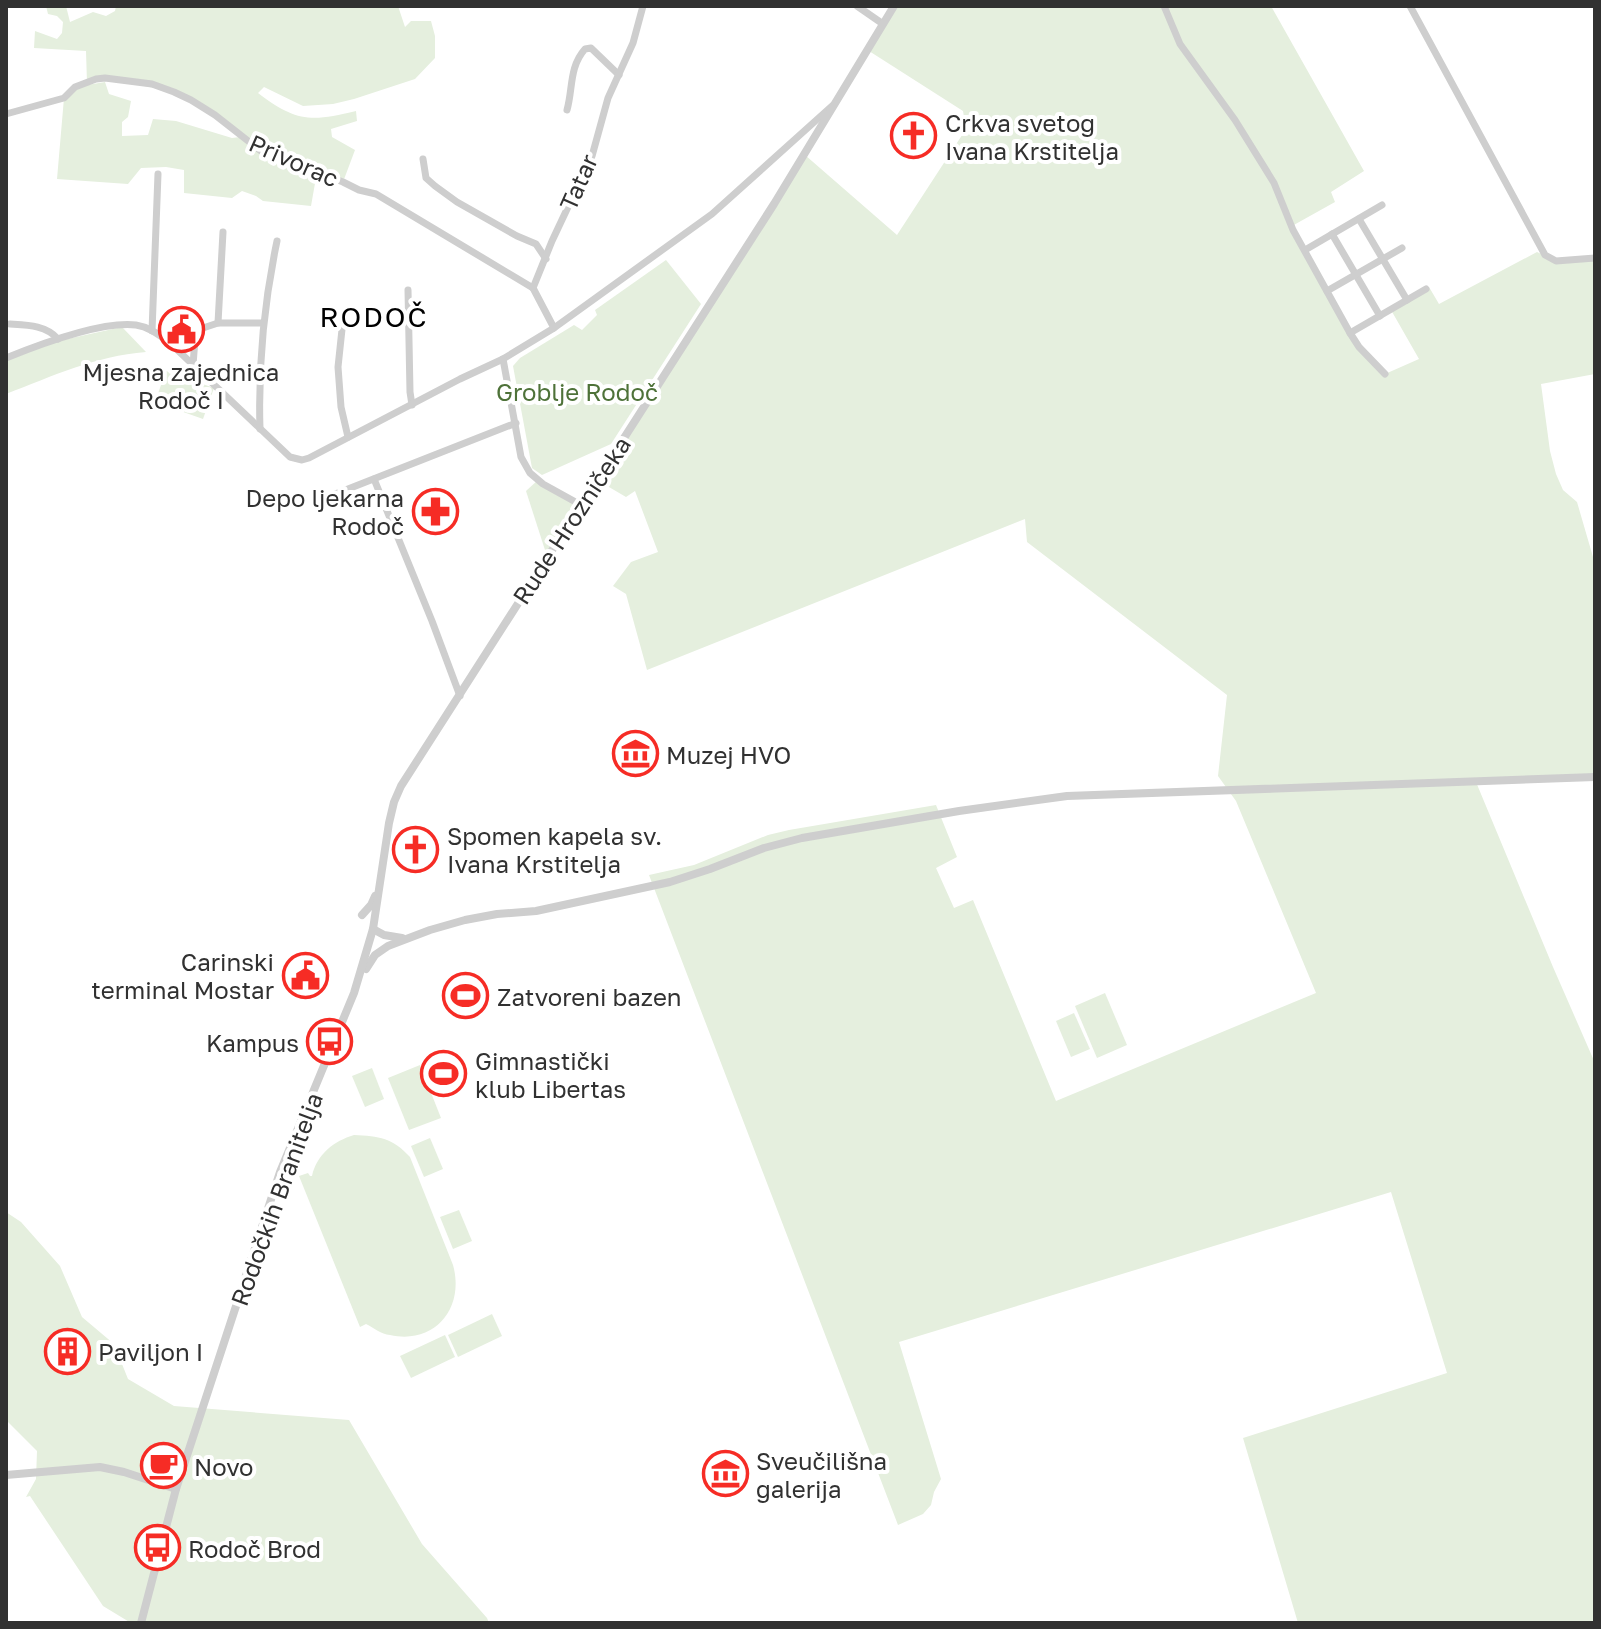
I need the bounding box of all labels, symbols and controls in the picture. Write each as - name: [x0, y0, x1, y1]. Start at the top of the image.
- place label: Crkva svetog Ivana Krstitelja: [945, 108, 1119, 165]
- church icon: Crkva svetog Ivana Krstitelja: [890, 112, 938, 160]
- street label: Privorac: [245, 128, 343, 192]
- street label: Tatar: [553, 149, 603, 215]
- district label: RODOČ: [319, 300, 429, 333]
- public building icon: Mjesna zajednica Rodoč I: [157, 305, 205, 353]
- place label: Mjesna zajednica Rodoč I: [83, 357, 279, 414]
- park label: Groblje Rodoč: [496, 377, 658, 406]
- street label: Rude Hrozničeka: [506, 431, 636, 609]
- place label: Depo ljekarna Rodoč: [246, 483, 404, 540]
- pharmacy icon: Depo ljekarna Rodoč: [411, 487, 459, 535]
- museum icon: Muzej HVO: [611, 730, 659, 778]
- place label: Muzej HVO: [666, 740, 791, 769]
- place label: Spomen kapela sv. Ivana Krstitelja: [447, 821, 662, 878]
- church icon: Spomen kapela sv. Ivana Krstitelja: [392, 825, 440, 873]
- place label: Carinski terminal Mostar: [91, 947, 274, 1004]
- public building icon: Carinski terminal Mostar: [281, 951, 329, 999]
- sports icon: Zatvoreni bazen: [442, 972, 490, 1020]
- place label: Zatvoreni bazen: [497, 982, 682, 1011]
- bus stop icon: Kampus: [306, 1018, 354, 1066]
- place label: Kampus: [206, 1028, 299, 1057]
- place label: Gimnastički klub Libertas: [475, 1046, 626, 1103]
- sports icon: Gimnastički klub Libertas: [420, 1050, 468, 1098]
- street label: Rodočkih Branitelja: [224, 1089, 328, 1309]
- building icon: Paviljon I: [43, 1327, 91, 1375]
- place label: Paviljon I: [98, 1337, 203, 1366]
- cafe icon: Novo: [139, 1442, 187, 1490]
- place label: Sveučilišna galerija: [756, 1446, 887, 1503]
- museum icon: Sveučilišna galerija: [701, 1450, 749, 1498]
- place label: Novo: [194, 1452, 254, 1481]
- bus stop icon: Rodoč Brod: [133, 1524, 181, 1572]
- place label: Rodoč Brod: [188, 1534, 321, 1563]

